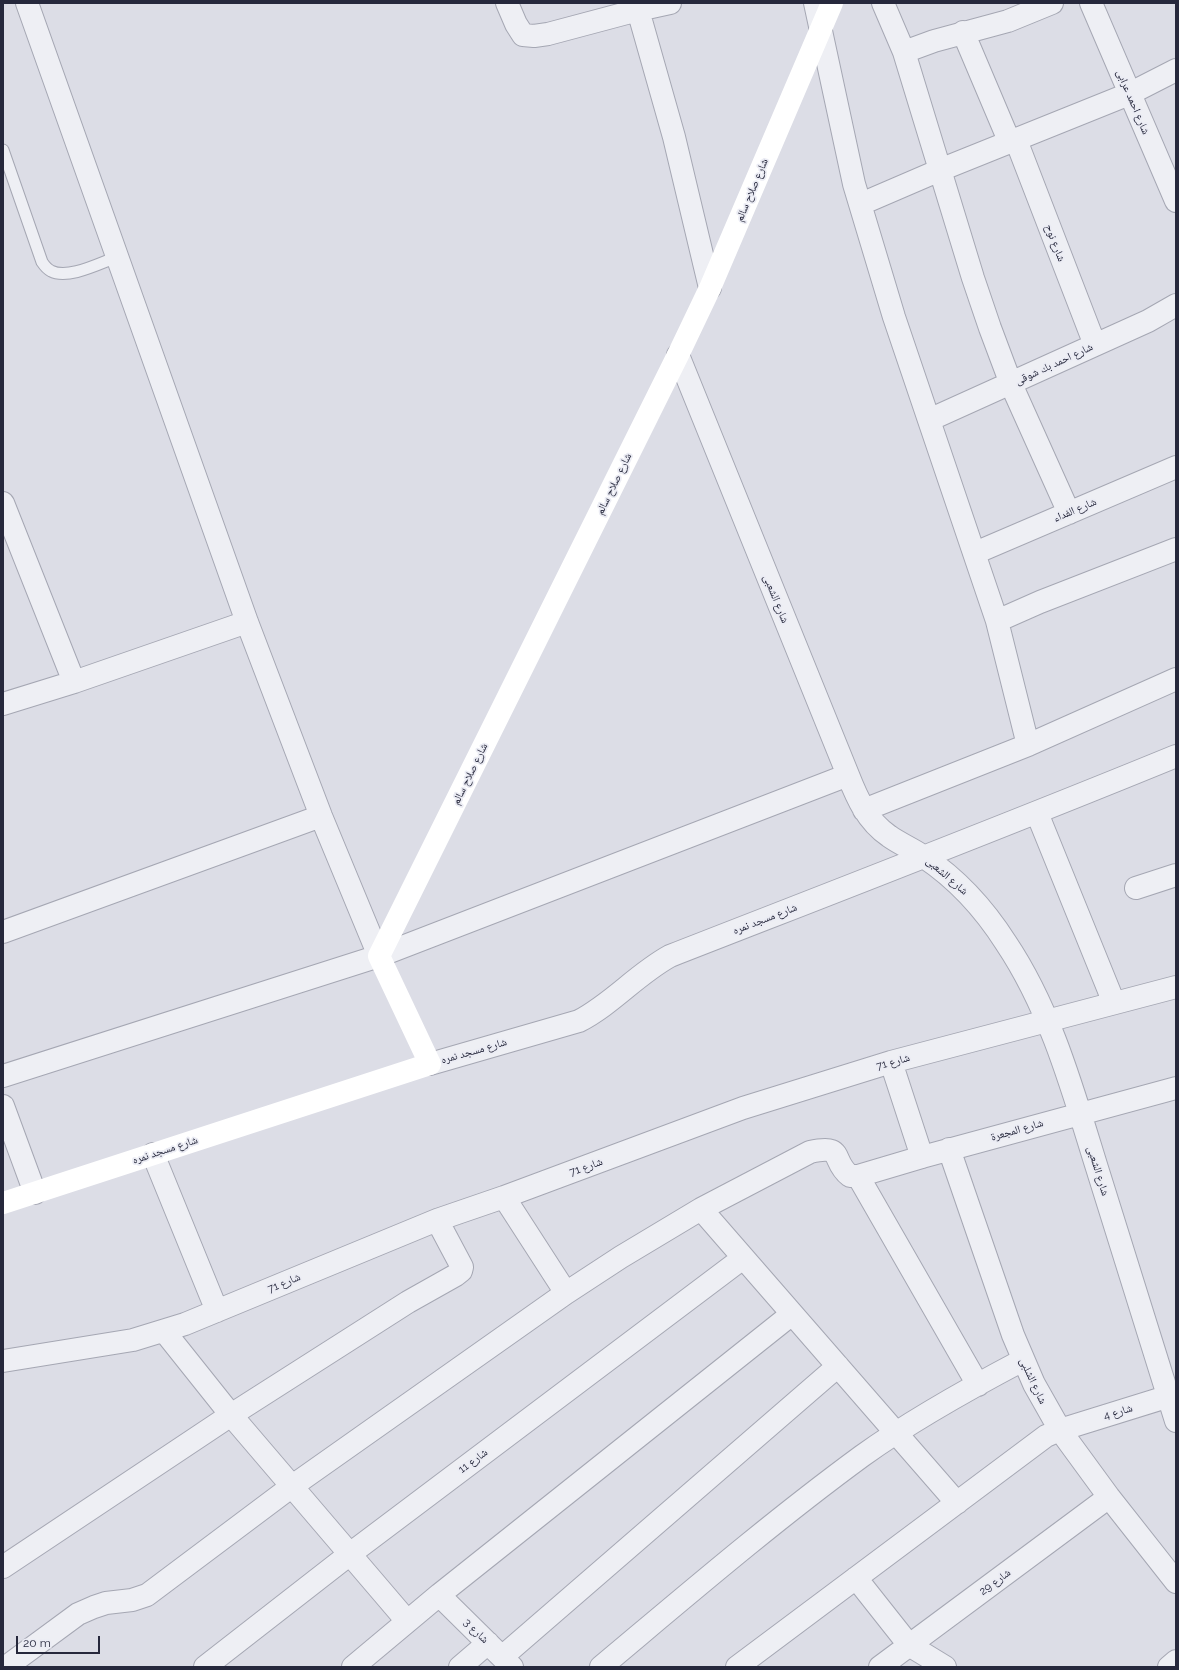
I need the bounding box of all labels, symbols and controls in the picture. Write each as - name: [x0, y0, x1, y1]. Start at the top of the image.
- street label: شارع احمد عرابى: [1113, 68, 1153, 136]
- street label: شارع صلاح سالم: [733, 157, 771, 223]
- street label: شارع نوح: [1042, 222, 1068, 264]
- street label: شارع احمد بك شوقى: [1013, 340, 1095, 388]
- street label: شارع صلاح سالم: [593, 451, 635, 517]
- street label: شارع الفداء: [1051, 495, 1099, 525]
- street label: شارع الشعبى: [760, 573, 792, 625]
- street label: شارع صلاح سالم: [449, 741, 491, 807]
- street label: شارع الشعبى: [923, 854, 971, 898]
- street label: شارع مسجد نمره: [731, 901, 799, 937]
- street label: شارع مسجد نمره: [440, 1035, 508, 1067]
- street label: شارع 71: [875, 1051, 911, 1073]
- street label: شارع المجعرة: [989, 1116, 1045, 1144]
- street label: شارع مسجد نمره: [131, 1133, 199, 1167]
- street label: شارع الشعبى: [1084, 1145, 1112, 1197]
- street label: شارع 71: [568, 1155, 604, 1179]
- street label: شارع 71: [266, 1270, 302, 1296]
- street label: شارع الشلبى: [1017, 1356, 1049, 1406]
- street label: شارع 4: [1102, 1401, 1134, 1423]
- street label: شارع 11: [456, 1446, 490, 1476]
- street label: شارع 29: [977, 1566, 1013, 1598]
- street label: شارع 3: [461, 1616, 491, 1646]
- scale bar: [18, 1628, 102, 1654]
- text: 20 m: [23, 1636, 51, 1650]

